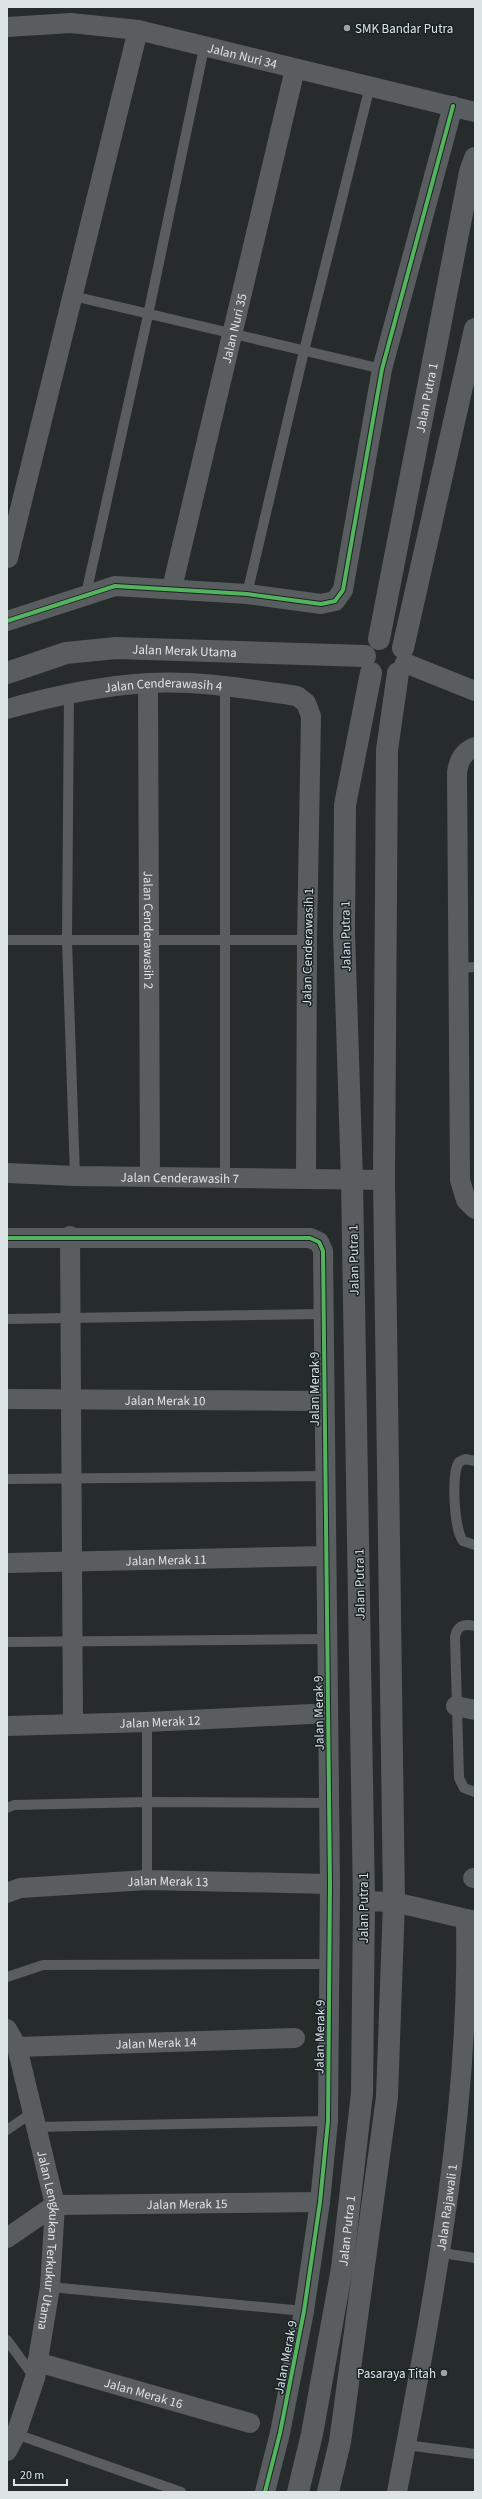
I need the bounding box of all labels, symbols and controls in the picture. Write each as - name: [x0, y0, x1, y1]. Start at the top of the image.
- place label: SMK Bandar Putra: [355, 20, 453, 38]
- marker: SMK Bandar Putra: [342, 23, 352, 33]
- street label: Jalan Nuri 34: [206, 39, 279, 74]
- street label: Jalan Nuri 35: [218, 292, 252, 365]
- street label: Jalan Putra 1: [411, 361, 443, 434]
- street label: Jalan Merak Utama: [132, 641, 237, 662]
- street label: Jalan Cenderawasih 4: [103, 674, 224, 697]
- street label: Jalan Cenderawasih 2: [139, 871, 157, 989]
- street label: Jalan Cenderawasih 1: [298, 888, 318, 1006]
- street label: Jalan Putra 1: [336, 900, 356, 972]
- street label: Jalan Cenderawasih 7: [121, 1169, 239, 1188]
- street label: Jalan Putra 1: [344, 1224, 364, 1296]
- street label: Jalan Merak 9: [306, 1352, 324, 1426]
- street label: Jalan Merak 10: [124, 1392, 206, 1410]
- street label: Jalan Putra 1: [350, 1548, 370, 1620]
- street label: Jalan Merak 11: [125, 1551, 207, 1570]
- street label: Jalan Merak 9: [309, 1676, 329, 1750]
- street label: Jalan Merak 12: [119, 1711, 201, 1733]
- street label: Jalan Merak 13: [127, 1872, 209, 1891]
- street label: Jalan Putra 1: [355, 1873, 373, 1944]
- street label: Jalan Merak 9: [310, 2000, 330, 2074]
- street label: Jalan Merak 14: [115, 2033, 197, 2054]
- street label: Jalan Lengkukan Terkukur Utama: [32, 2149, 63, 2331]
- street label: Jalan Rajawali 1: [432, 2163, 462, 2252]
- street label: Jalan Putra 1: [334, 2194, 360, 2267]
- street label: Jalan Merak 15: [146, 2195, 228, 2214]
- street label: Jalan Merak 9: [270, 2319, 302, 2395]
- place label: Pasaraya Titah: [357, 2365, 436, 2383]
- marker: Pasaraya Titah: [439, 2368, 449, 2378]
- street label: Jalan Merak 16: [102, 2374, 185, 2413]
- scale bar: [14, 2461, 67, 2487]
- text: 20 m: [20, 2467, 44, 2484]

